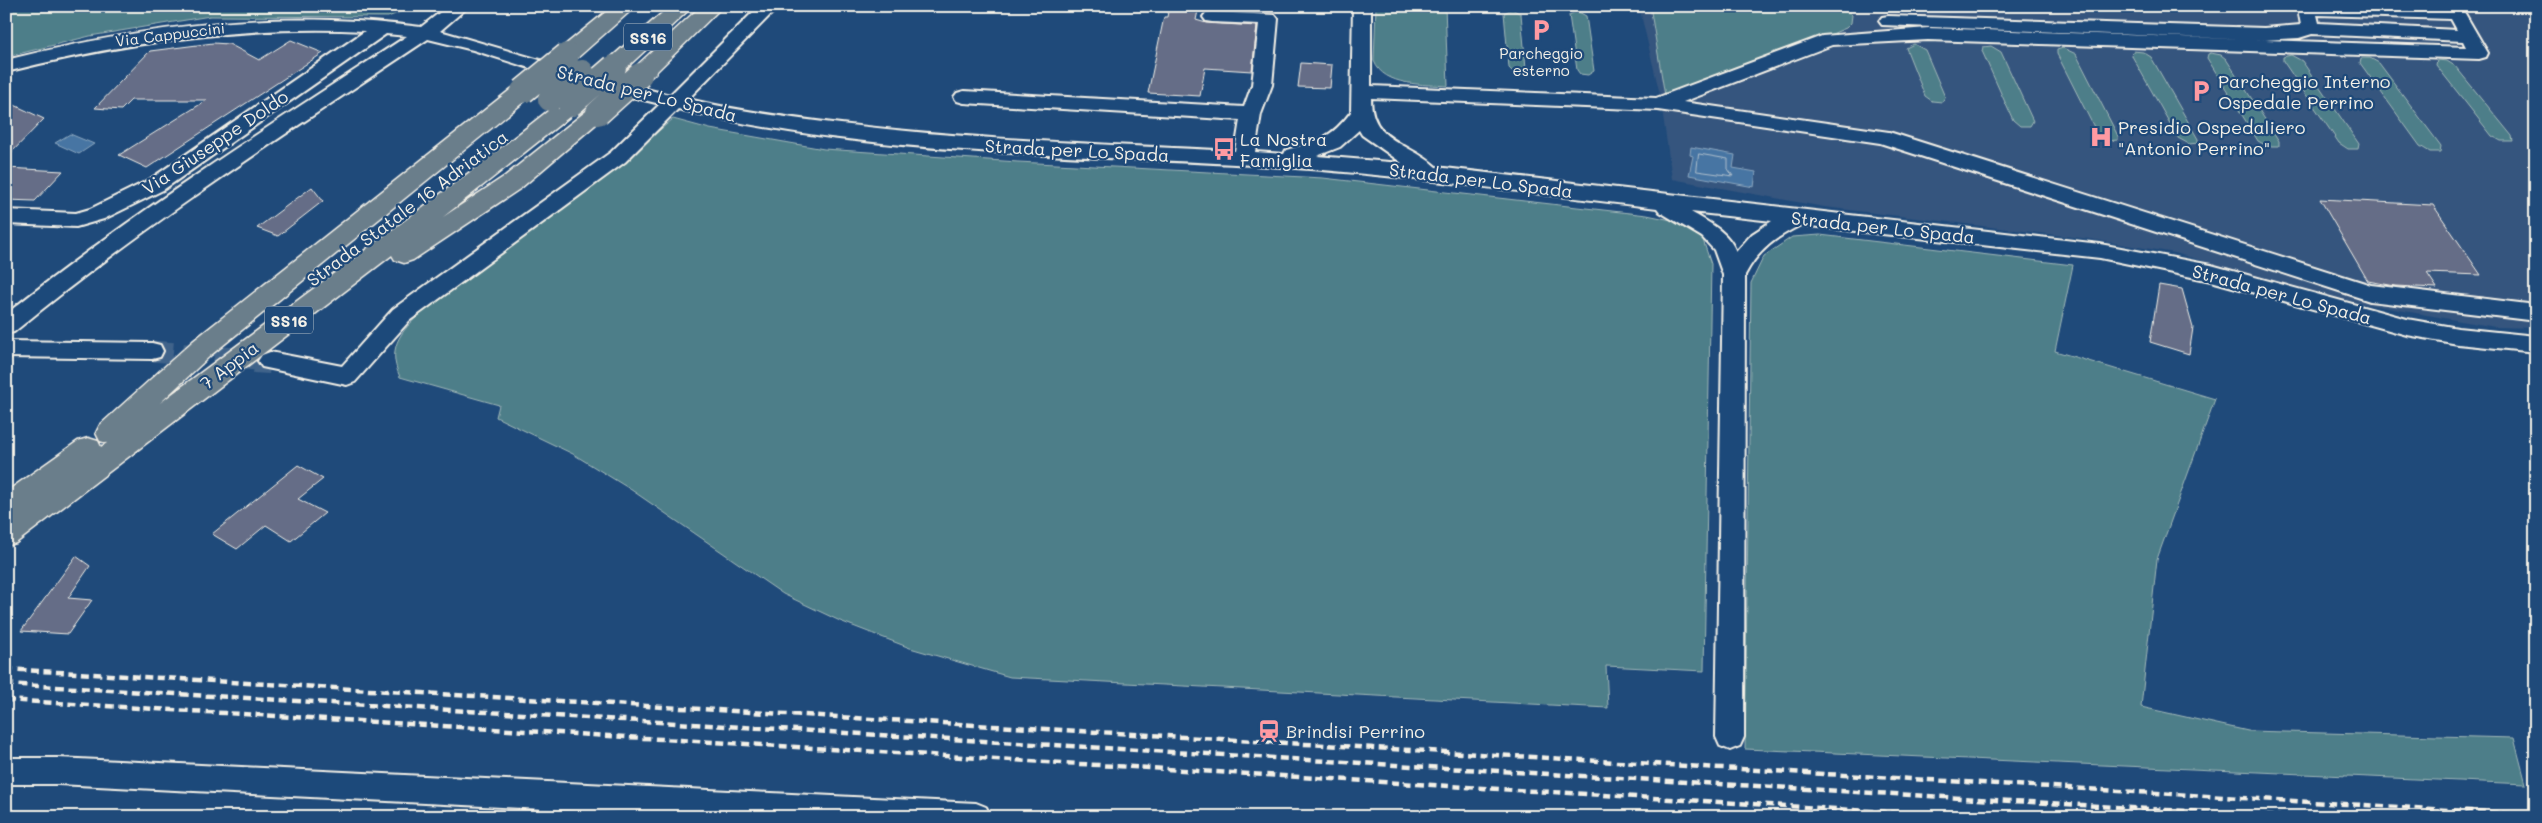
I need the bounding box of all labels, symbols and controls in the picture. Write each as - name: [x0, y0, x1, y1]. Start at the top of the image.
- street label: Via Cappuccini: [114, 17, 226, 51]
- parking icon: Parcheggio esterno: [1528, 17, 1554, 43]
- road number: SS16: [624, 24, 672, 51]
- place label: Parcheggio esterno: [1499, 43, 1583, 80]
- street label: Strada per Lo Spada: [554, 59, 740, 127]
- place label: Parcheggio Interno Ospedale Perrino: [2218, 69, 2391, 114]
- parking icon: Parcheggio Interno Ospedale Perrino: [2188, 78, 2214, 104]
- street label: Via Giuseppe Doldo: [137, 84, 293, 200]
- place label: Presidio Ospedaliero "Antonio Perrino": [2118, 115, 2306, 160]
- street label: Strada Statale 16 Adriatica: [302, 124, 512, 292]
- hospital icon: Presidio Ospedaliero "Antonio Perrino": [2088, 124, 2114, 150]
- place label: La Nostra Famiglia: [1240, 127, 1327, 172]
- street label: Strada per Lo Spada: [984, 133, 1170, 167]
- bus stop icon: La Nostra Famiglia: [1211, 136, 1237, 162]
- street label: Strada per Lo Spada: [1388, 157, 1574, 203]
- street label: Strada per Lo Spada: [1790, 205, 1976, 249]
- street label: Strada per Lo Spada: [2190, 259, 2374, 329]
- road number: SS16: [265, 306, 313, 334]
- street label: 7 Appia: [195, 335, 263, 395]
- station icon: Brindisi Perrino: [1256, 718, 1282, 744]
- place label: Brindisi Perrino: [1286, 719, 1425, 743]

